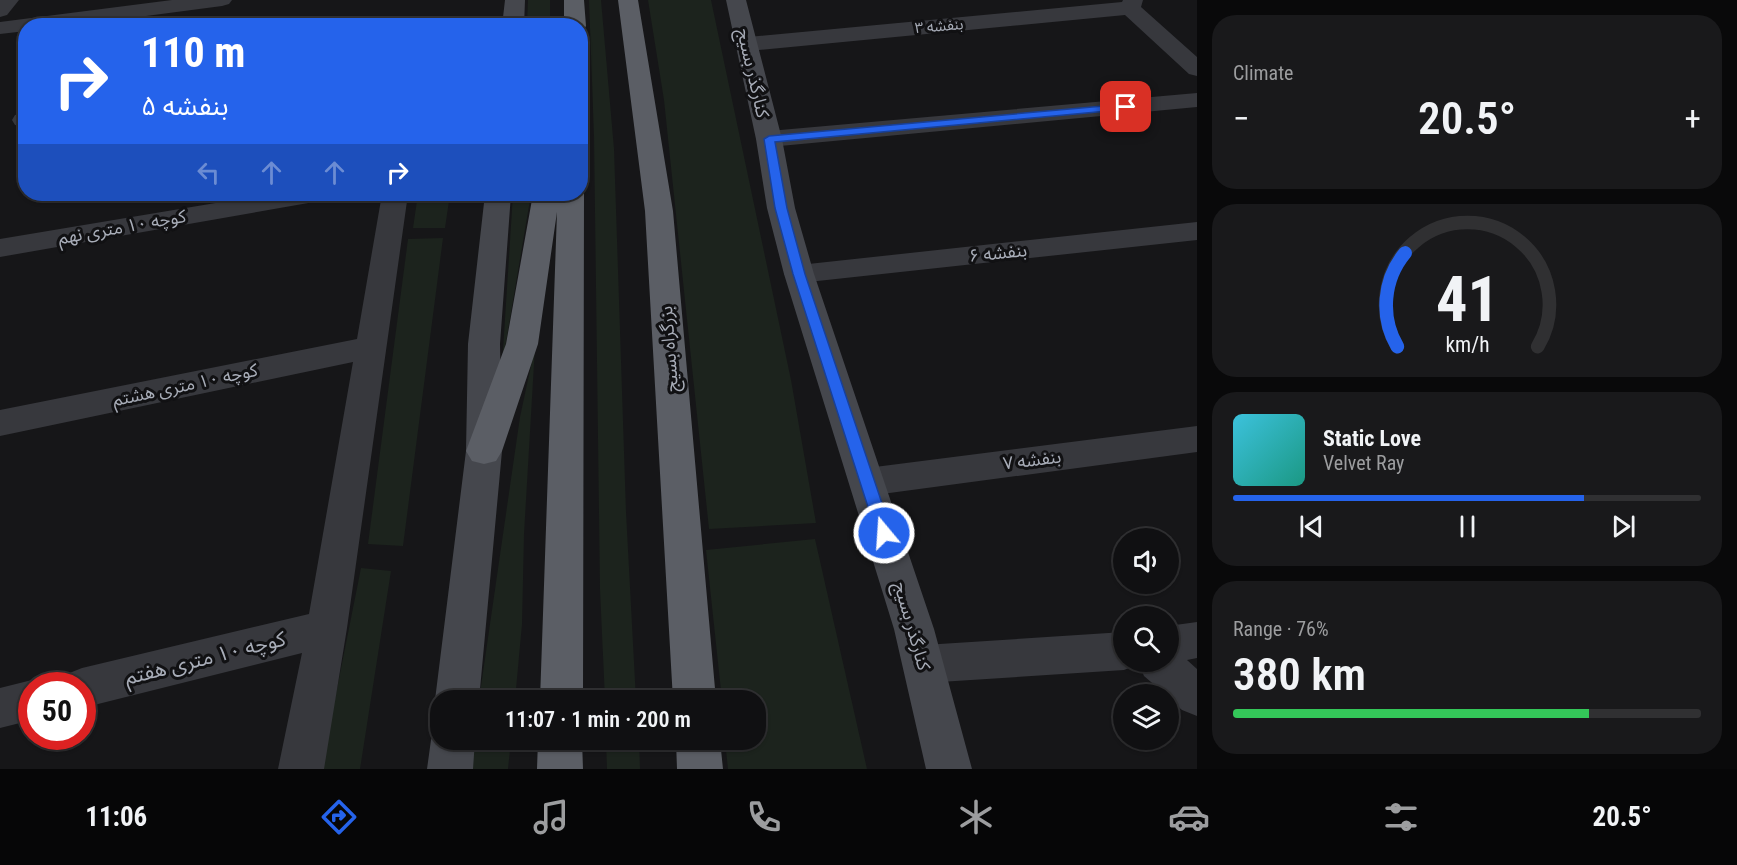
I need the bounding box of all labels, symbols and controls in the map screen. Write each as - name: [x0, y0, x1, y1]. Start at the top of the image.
- street label: بنفشه ۳: [914, 15, 964, 37]
- street label: کنارگذر بسیج: [730, 26, 774, 121]
- text: 110 m: [141, 28, 246, 77]
- icon: right: [42, 42, 120, 120]
- text: Climate: [1233, 61, 1293, 85]
- pin: [1100, 81, 1151, 132]
- text: بنفشه ۵: [141, 90, 229, 122]
- icon: arrive: [1109, 90, 1142, 123]
- text: 20.5°: [1418, 92, 1516, 145]
- text: −: [1233, 99, 1250, 138]
- text: +: [1685, 99, 1701, 138]
- icon: left: [192, 156, 225, 189]
- icon: ahead: [255, 156, 288, 189]
- icon: ahead: [318, 156, 351, 189]
- icon: right: [381, 156, 414, 189]
- street label: کوچه ۱۰ متری نهم: [56, 205, 189, 251]
- street label: بنفشه ۶: [968, 239, 1028, 266]
- text: 41: [1435, 263, 1499, 336]
- street label: بزرگراه بسیج: [655, 305, 685, 393]
- text: km/h: [1445, 333, 1489, 358]
- street label: کوچه ۱۰ متری هشتم: [110, 359, 260, 413]
- text: Static Love: [1323, 426, 1421, 451]
- street label: بنفشه ۷: [1002, 446, 1062, 473]
- text: Velvet Ray: [1323, 451, 1404, 475]
- position arrow: [852, 501, 916, 565]
- icon: previous: [1295, 510, 1328, 543]
- icon: pause: [1451, 510, 1484, 543]
- icon: next: [1607, 510, 1640, 543]
- map controls: [1113, 528, 1179, 750]
- button: sound: [1113, 528, 1179, 594]
- street label: کنارگذر بسیج: [887, 579, 935, 674]
- button: search: [1113, 606, 1179, 672]
- text: Range · 76%: [1233, 617, 1329, 641]
- street label: کوچه ۱۰ متری هفتم: [122, 626, 289, 692]
- text: 380 km: [1233, 648, 1366, 701]
- speed limit sign: 50: [18, 672, 96, 750]
- button: layers: [1113, 684, 1179, 750]
- text: 11:07 · 1 min · 200 m: [505, 707, 691, 732]
- icon: directions: [318, 796, 360, 838]
- icon: music: [530, 796, 572, 838]
- icon: phone: [743, 796, 785, 838]
- icon: climate: [955, 796, 997, 838]
- icon: car: [1168, 796, 1210, 838]
- icon: filters: [1380, 796, 1422, 838]
- text: 11:06: [85, 801, 147, 833]
- text: 20.5°: [1592, 801, 1652, 833]

